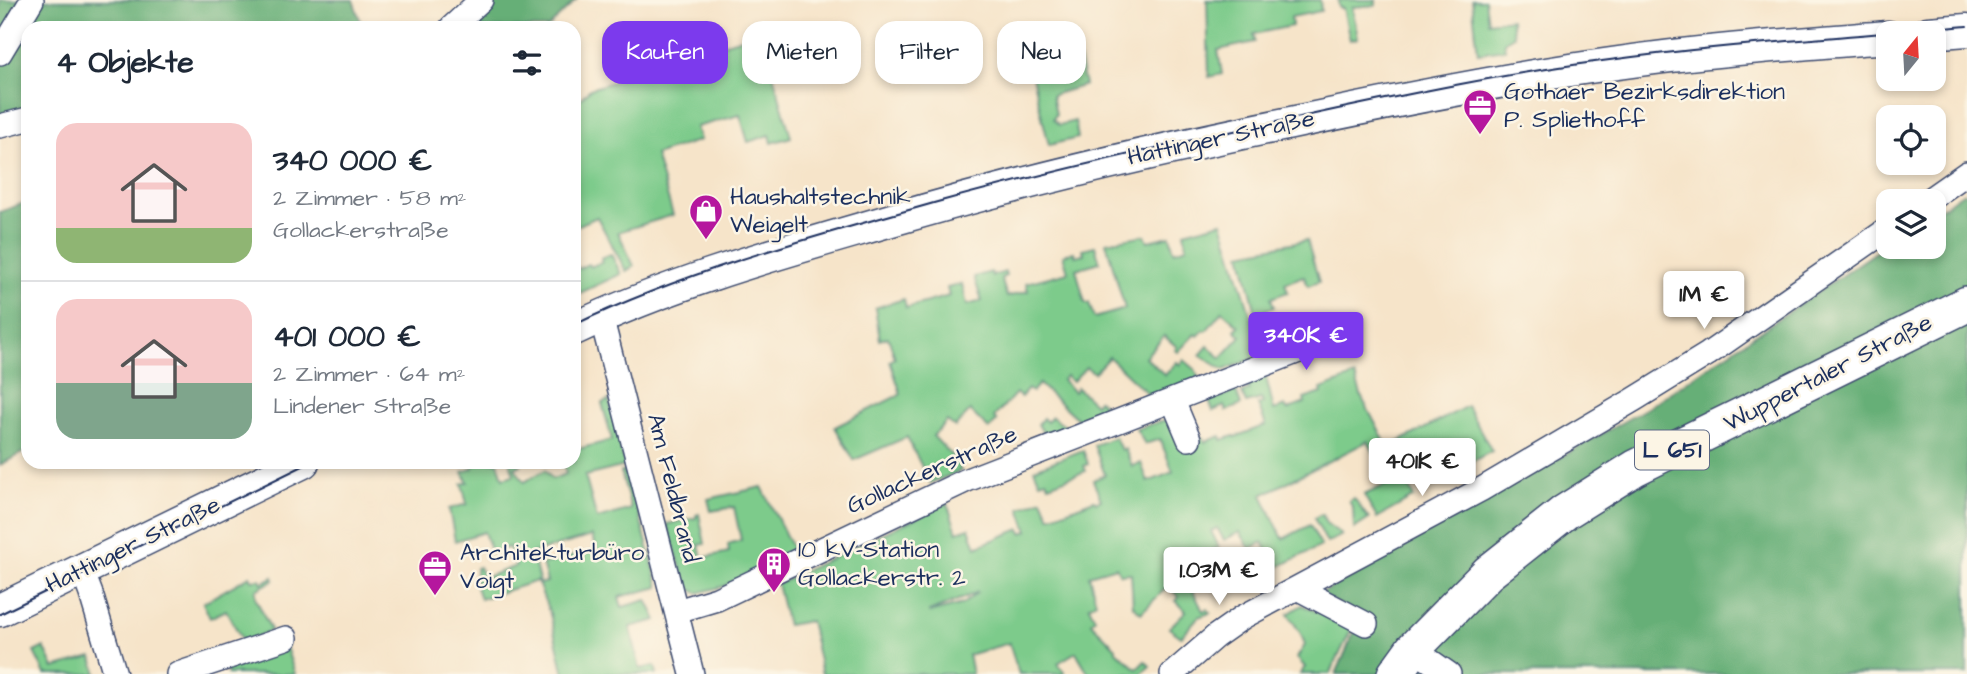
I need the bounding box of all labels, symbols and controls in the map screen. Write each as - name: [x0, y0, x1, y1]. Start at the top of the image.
- chip: Kaufen: [602, 21, 728, 84]
- chip: Mieten: [742, 21, 861, 84]
- chip: Filter: [875, 21, 983, 84]
- chip: Neu: [997, 21, 1086, 84]
- north arrow: [1876, 21, 1946, 91]
- map controls: [1876, 21, 1946, 259]
- text: 4 Objekte: [56, 42, 194, 84]
- icon: filters: [508, 44, 546, 82]
- place label: Gothaer Bezirksdirektion P. Spliethoff: [1504, 75, 1785, 137]
- office icon: Gothaer Bezirksdirektion P. Spliethoff: [1461, 87, 1499, 136]
- street label: Hattinger Straße: [1124, 102, 1318, 175]
- button: locate: [1876, 105, 1946, 175]
- text: 340 000 €: [273, 140, 432, 182]
- icon: home: [112, 151, 196, 235]
- place label: Haushaltstechnik Weigelt: [730, 180, 911, 243]
- text: 2 Zimmer · 58 m²: [273, 182, 466, 214]
- button: layers: [1876, 189, 1946, 259]
- shop icon: Haushaltstechnik Weigelt: [687, 192, 725, 241]
- text: Gollackerstraße: [273, 214, 449, 246]
- pin: 1M €: [1663, 272, 1745, 331]
- text: 1M €: [1679, 278, 1729, 310]
- street label: Wuppertaler Straße: [1718, 306, 1938, 440]
- pin: 340K €: [1249, 312, 1363, 372]
- text: 401 000 €: [273, 316, 421, 358]
- text: 340K €: [1264, 319, 1348, 351]
- icon: home: [112, 327, 196, 411]
- text: 2 Zimmer · 64 m²: [273, 358, 465, 390]
- text: Lindener Straße: [273, 390, 451, 422]
- street label: Am Feldbrand: [638, 410, 708, 566]
- street label: Gollackerstraße: [841, 417, 1023, 523]
- road number: L 651: [1635, 431, 1709, 470]
- pin: 401K €: [1365, 438, 1479, 498]
- text: 401K €: [1385, 445, 1459, 477]
- street label: Hattinger Straße: [40, 488, 227, 603]
- place label: 10 kV-Station Gollackerstr. 2: [798, 533, 966, 595]
- place label: Architekturbüro Voigt: [460, 536, 645, 599]
- building icon: 10 kV-Station Gollackerstr. 2: [755, 545, 793, 594]
- office icon: Architekturbüro Voigt: [416, 548, 454, 597]
- pin: 1.03M €: [1154, 548, 1284, 607]
- text: 1.03M €: [1180, 554, 1258, 586]

